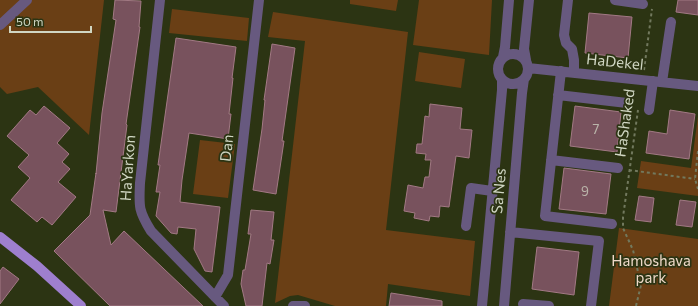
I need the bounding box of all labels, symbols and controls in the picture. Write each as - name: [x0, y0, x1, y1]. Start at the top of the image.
- scale bar: [10, 8, 91, 34]
- text: 50 m: [16, 14, 44, 28]
- street label: HaDekel: [586, 49, 645, 73]
- street label: HaShaked: [610, 88, 638, 158]
- house number: 7: [593, 121, 600, 137]
- street label: Dan: [216, 133, 236, 163]
- street label: HaYarkon: [116, 134, 138, 202]
- street label: Sa Nes: [487, 167, 509, 214]
- house number: 9: [581, 183, 589, 199]
- park label: Hamoshava park: [611, 251, 691, 286]

